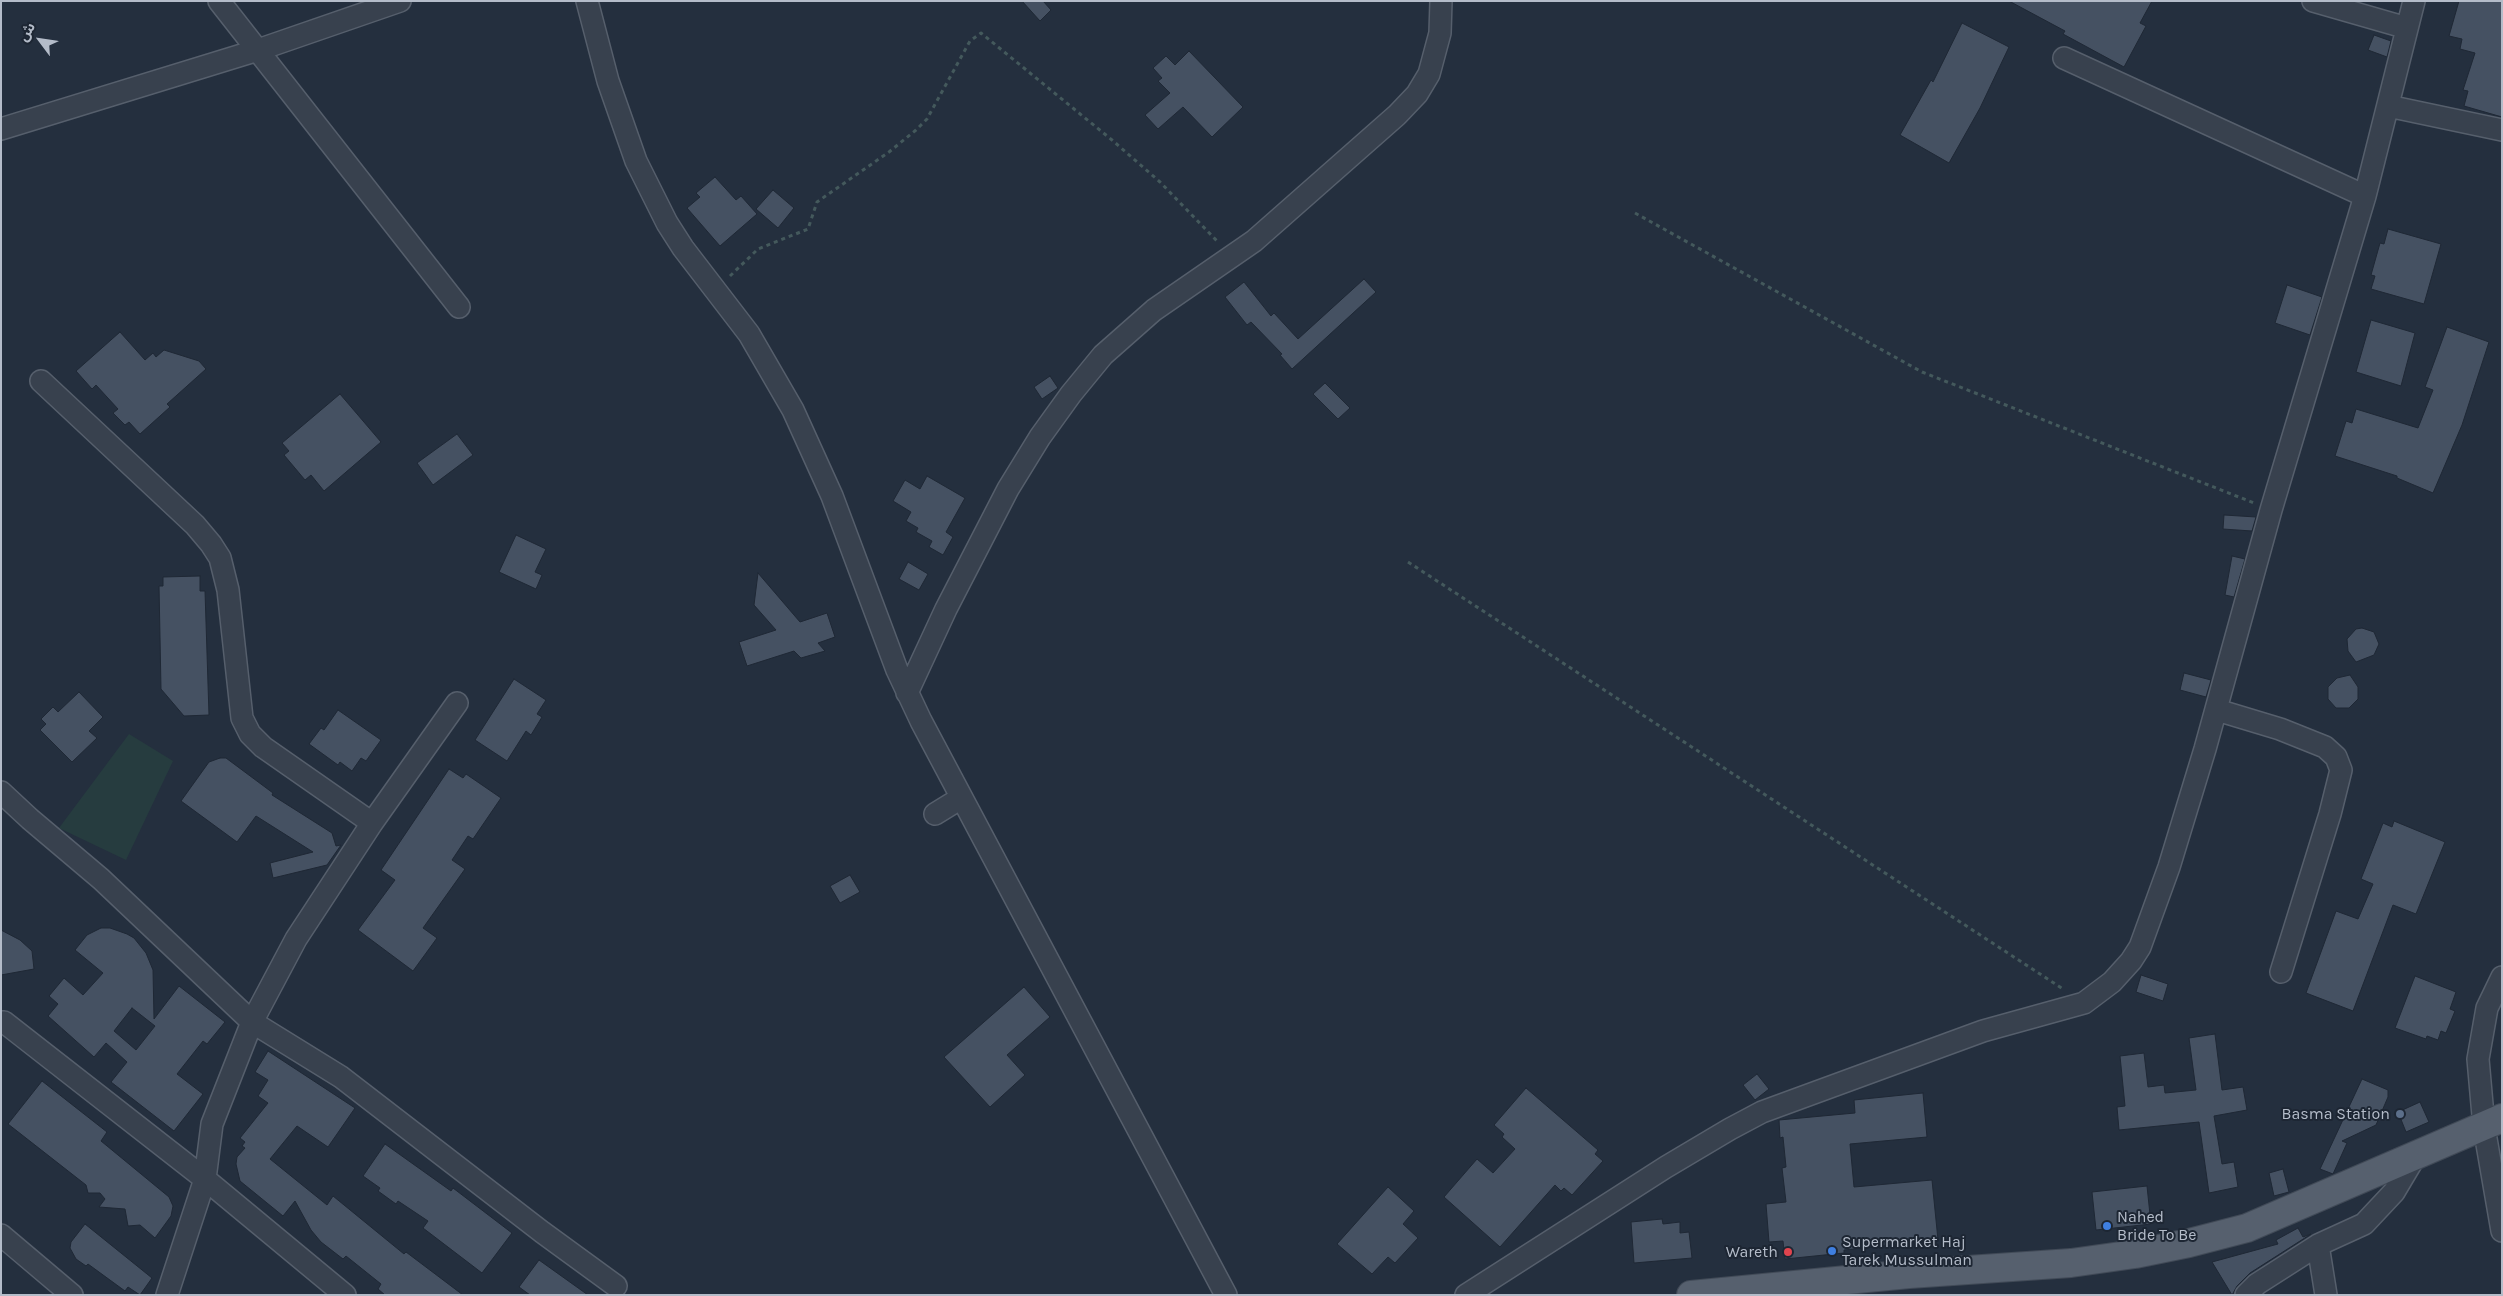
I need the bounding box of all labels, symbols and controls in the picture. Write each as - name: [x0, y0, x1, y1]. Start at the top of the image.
- north arrow: [15, 15, 65, 65]
- text: ش: [14, 19, 39, 45]
- place label: Basma Station: [2282, 1104, 2390, 1124]
- marker: Basma Station: [2394, 1108, 2406, 1120]
- place label: Nahed Bride To Be: [2117, 1207, 2196, 1245]
- marker: Nahed Bride To Be: [2101, 1220, 2113, 1232]
- place label: Supermarket Haj Tarek Mussulman: [1842, 1232, 1972, 1270]
- place label: Wareth: [1726, 1242, 1778, 1262]
- marker: Supermarket Haj Tarek Mussulman: [1826, 1245, 1838, 1257]
- marker: Wareth: [1782, 1246, 1794, 1258]

